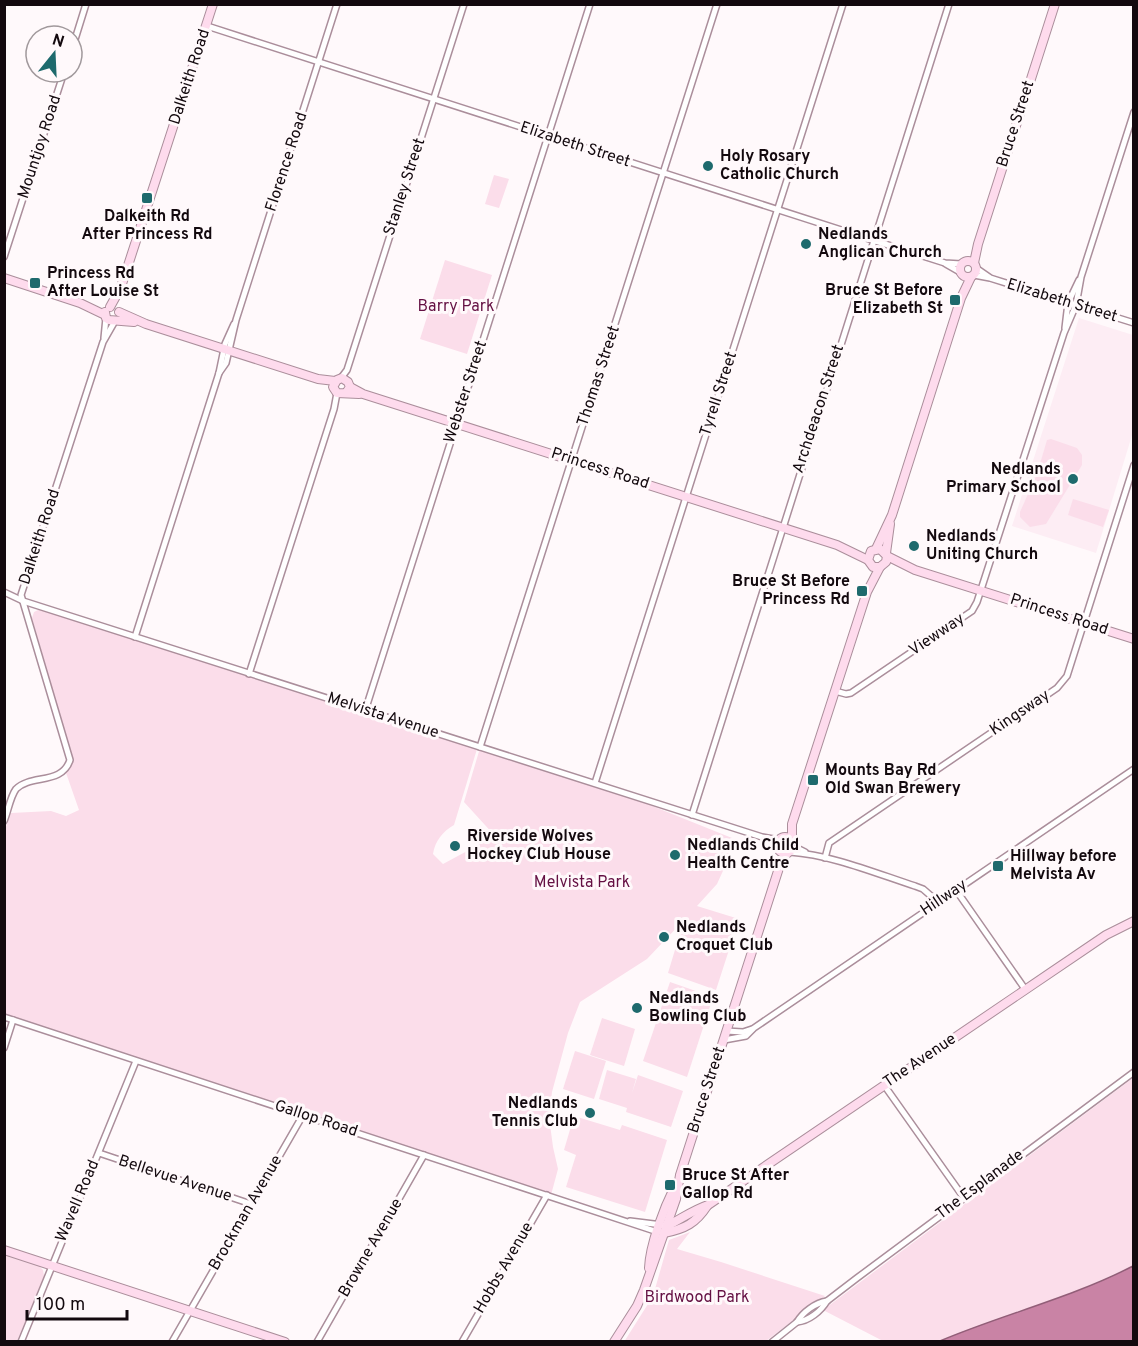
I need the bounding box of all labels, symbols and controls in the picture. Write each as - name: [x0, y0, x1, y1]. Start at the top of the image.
- north arrow: [24, 24, 84, 84]
- street label: Dalkeith Road: [165, 27, 215, 127]
- text: N: [49, 30, 67, 53]
- street label: Bruce Street: [993, 78, 1039, 170]
- street label: Mountjoy Road: [14, 93, 66, 201]
- street label: Florence Road: [262, 110, 312, 214]
- street label: Elizabeth Street: [517, 118, 633, 172]
- street label: Stanley Street: [380, 136, 430, 238]
- place label: Holy Rosary Catholic Church: [720, 147, 839, 185]
- marker: Holy Rosary Catholic Church: [701, 159, 715, 173]
- marker: Dalkeith Rd After Princess Rd: [140, 191, 154, 205]
- place label: Dalkeith Rd After Princess Rd: [81, 207, 213, 245]
- place label: Nedlands Anglican Church: [818, 225, 942, 263]
- marker: Nedlands Anglican Church: [799, 237, 813, 251]
- place label: Princess Rd After Louise St: [47, 264, 159, 302]
- street label: Elizabeth Street: [1004, 275, 1120, 327]
- marker: Princess Rd After Louise St: [28, 276, 42, 290]
- place label: Bruce St Before Elizabeth St: [825, 281, 943, 319]
- marker: Bruce St Before Elizabeth St: [948, 293, 962, 307]
- park label: Barry Park: [417, 297, 495, 317]
- street label: Thomas Street: [573, 323, 625, 429]
- street label: Webster Street: [440, 338, 492, 446]
- street label: Archdeacon Street: [789, 342, 849, 476]
- street label: Tyrell Street: [696, 349, 742, 439]
- street label: Princess Road: [548, 444, 652, 494]
- place label: Nedlands Primary School: [946, 460, 1061, 498]
- marker: Nedlands Primary School: [1066, 472, 1080, 486]
- street label: Dalkeith Road: [15, 487, 65, 587]
- place label: Nedlands Uniting Church: [926, 527, 1038, 565]
- marker: Nedlands Uniting Church: [907, 539, 921, 553]
- place label: Bruce St Before Princess Rd: [732, 572, 850, 610]
- marker: Bruce St Before Princess Rd: [855, 584, 869, 598]
- street label: Princess Road: [1007, 590, 1111, 640]
- street label: Viewway: [905, 609, 969, 661]
- street label: Kingsway: [986, 686, 1054, 740]
- street label: Melvista Avenue: [325, 689, 441, 743]
- place label: Mounts Bay Rd Old Swan Brewery: [825, 761, 961, 799]
- marker: Mounts Bay Rd Old Swan Brewery: [806, 773, 820, 787]
- place label: Riverside Wolves Hockey Club House: [467, 827, 611, 865]
- place label: Nedlands Child Health Centre: [687, 836, 799, 874]
- marker: Riverside Wolves Hockey Club House: [448, 839, 462, 853]
- place label: Hillway before Melvista Av: [1010, 847, 1117, 885]
- marker: Nedlands Child Health Centre: [668, 848, 682, 862]
- marker: Hillway before Melvista Av: [991, 859, 1005, 873]
- park label: Melvista Park: [534, 873, 630, 893]
- street label: Hillway: [917, 875, 971, 921]
- place label: Nedlands Croquet Club: [676, 918, 773, 956]
- marker: Nedlands Croquet Club: [657, 930, 671, 944]
- place label: Nedlands Bowling Club: [649, 989, 747, 1027]
- marker: Nedlands Bowling Club: [630, 1001, 644, 1015]
- street label: The Avenue: [880, 1029, 960, 1093]
- street label: Bruce Street: [684, 1044, 730, 1136]
- place label: Nedlands Tennis Club: [492, 1094, 578, 1132]
- street label: Gallop Road: [272, 1096, 360, 1142]
- marker: Nedlands Tennis Club: [583, 1106, 597, 1120]
- street label: The Esplanade: [932, 1145, 1028, 1225]
- street label: Bellevue Avenue: [116, 1151, 234, 1207]
- street label: Brockman Avenue: [205, 1152, 287, 1274]
- street label: Wavell Road: [52, 1157, 104, 1245]
- place label: Bruce St After Gallop Rd: [682, 1166, 790, 1204]
- marker: Bruce St After Gallop Rd: [663, 1178, 677, 1192]
- street label: Browne Avenue: [335, 1195, 407, 1301]
- street label: Hobbs Avenue: [470, 1219, 538, 1317]
- scale bar: [27, 1283, 128, 1321]
- park label: Birdwood Park: [645, 1288, 749, 1308]
- text: 100 m: [36, 1294, 85, 1317]

